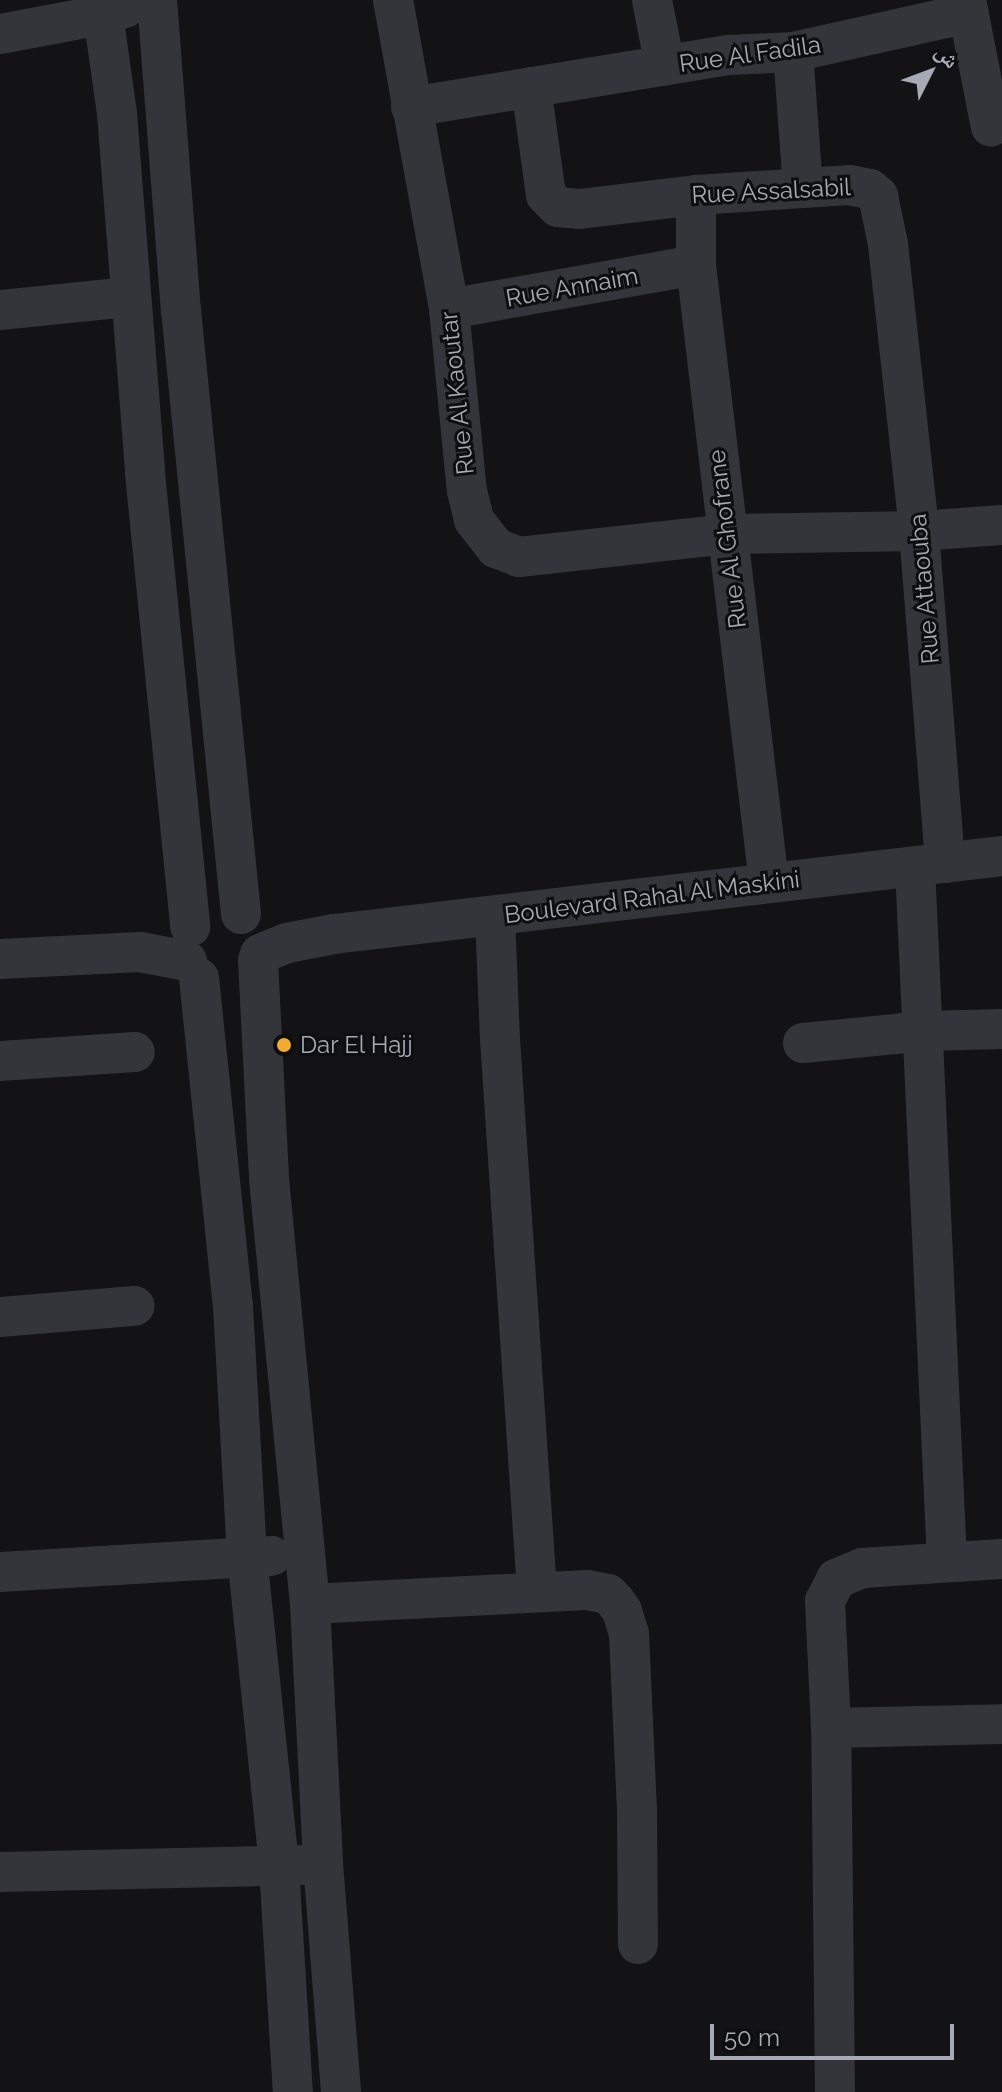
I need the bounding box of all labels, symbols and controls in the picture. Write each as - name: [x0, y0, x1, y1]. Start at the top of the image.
- street label: Rue Al Fadila: [677, 30, 823, 78]
- north arrow: [890, 32, 970, 112]
- text: ش: [930, 39, 965, 73]
- street label: Rue Assalsabil: [690, 172, 852, 210]
- street label: Rue Annaim: [503, 261, 641, 313]
- street label: Rue Al Kaoutar: [434, 309, 480, 477]
- street label: Rue Al Ghofrane: [702, 447, 752, 631]
- street label: Rue Attaouba: [903, 512, 945, 666]
- street label: Boulevard Rahal Al Maskini: [502, 864, 802, 930]
- place label: Dar El Hajj: [300, 1031, 414, 1059]
- marker: Dar El Hajj: [275, 1036, 293, 1054]
- scale bar: [714, 2008, 958, 2058]
- text: 50 m: [724, 2023, 780, 2052]

